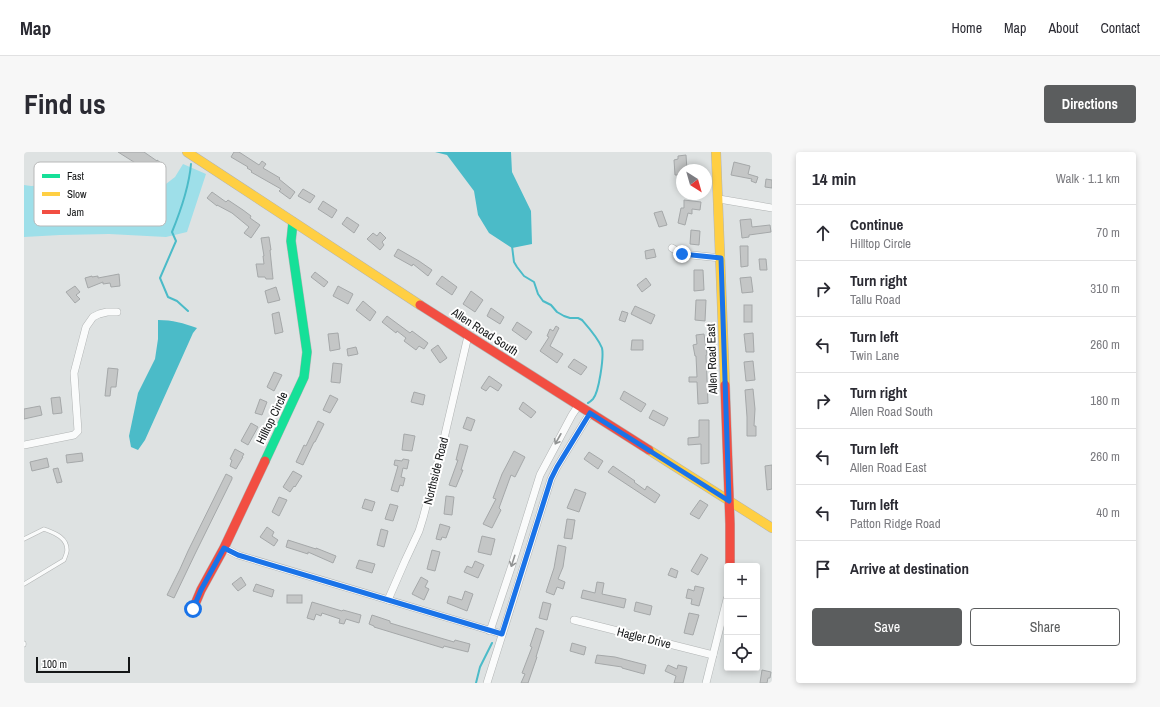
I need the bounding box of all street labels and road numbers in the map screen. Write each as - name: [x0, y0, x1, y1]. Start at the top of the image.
- street label: Allen Road South: [448, 304, 521, 360]
- street label: Allen Road East: [703, 323, 721, 396]
- street label: Hilltop Circle: [252, 389, 292, 447]
- street label: Northside Road: [420, 436, 452, 506]
- street label: Hagler Drive: [615, 624, 673, 652]

